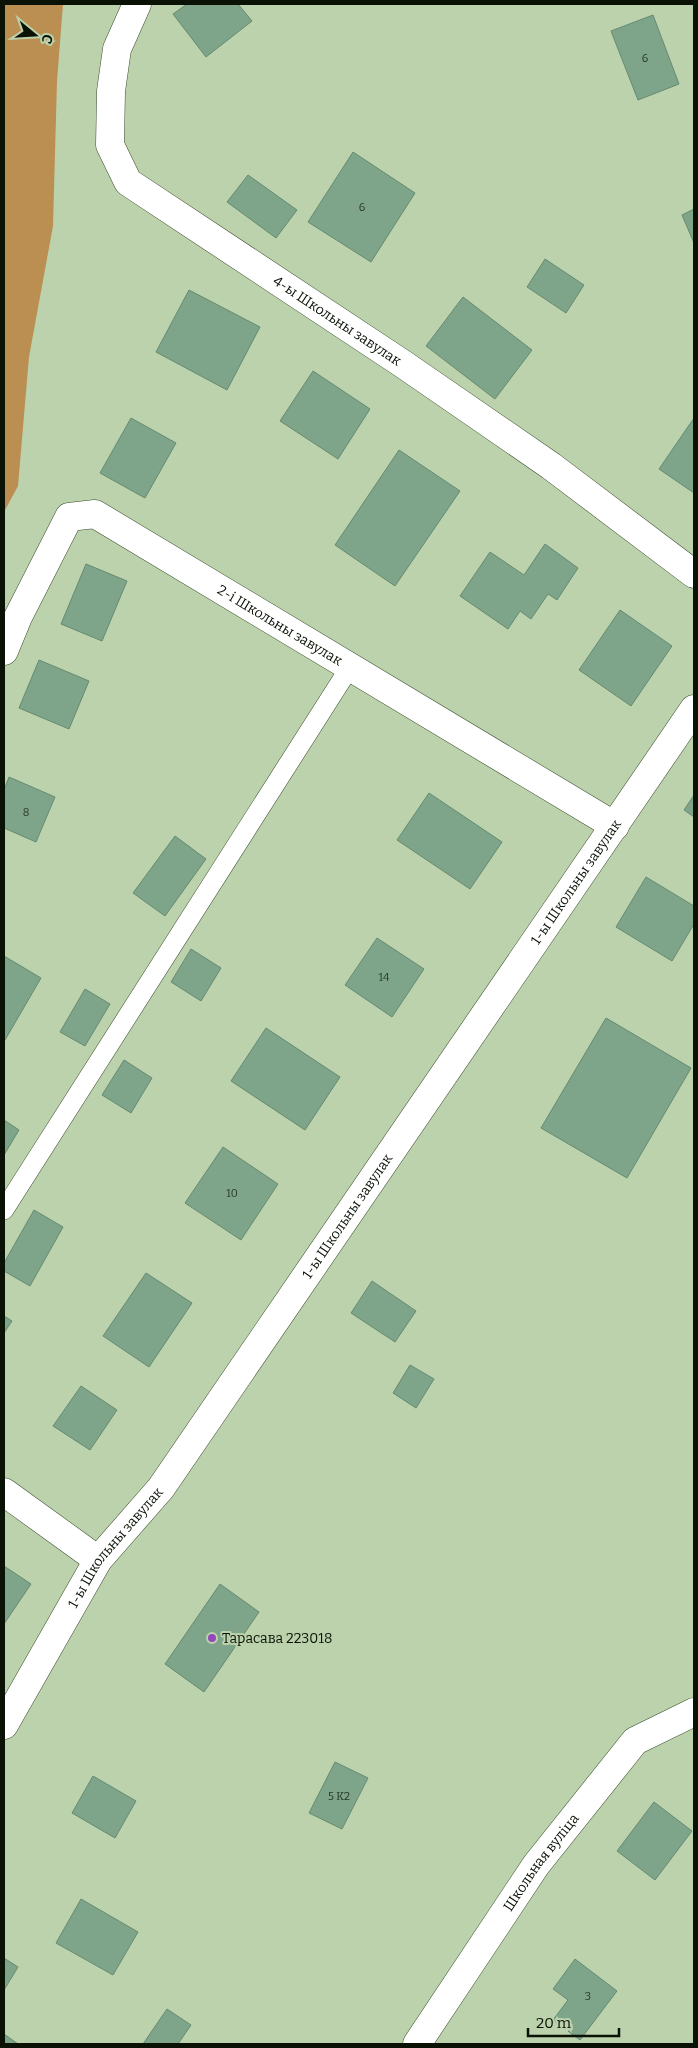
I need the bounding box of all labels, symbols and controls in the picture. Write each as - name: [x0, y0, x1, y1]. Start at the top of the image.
- north arrow: [10, 10, 60, 60]
- text: С: [37, 32, 56, 46]
- house number: 6: [642, 52, 648, 65]
- house number: 6: [359, 201, 365, 214]
- street label: 4-ы Школьны завулак: [270, 272, 405, 370]
- street label: 2-і Школьны завулак: [214, 581, 346, 669]
- house number: 8: [23, 806, 29, 819]
- street label: 1-ы Школьны завулак: [527, 815, 625, 948]
- house number: 14: [379, 971, 390, 984]
- street label: 1-ы Школьны завулак: [298, 1150, 396, 1282]
- house number: 10: [226, 1187, 238, 1200]
- street label: 1-ы Школьны завулак: [64, 1483, 167, 1611]
- place label: Тарасава 223018: [222, 1630, 332, 1647]
- marker: Тарасава 223018: [206, 1632, 218, 1644]
- house number: 5 К2: [328, 1790, 350, 1803]
- street label: Школьная вуліца: [499, 1810, 582, 1914]
- house number: 3: [585, 1990, 591, 2003]
- scale bar: [528, 2006, 619, 2038]
- text: 20 m: [536, 2014, 572, 2032]

